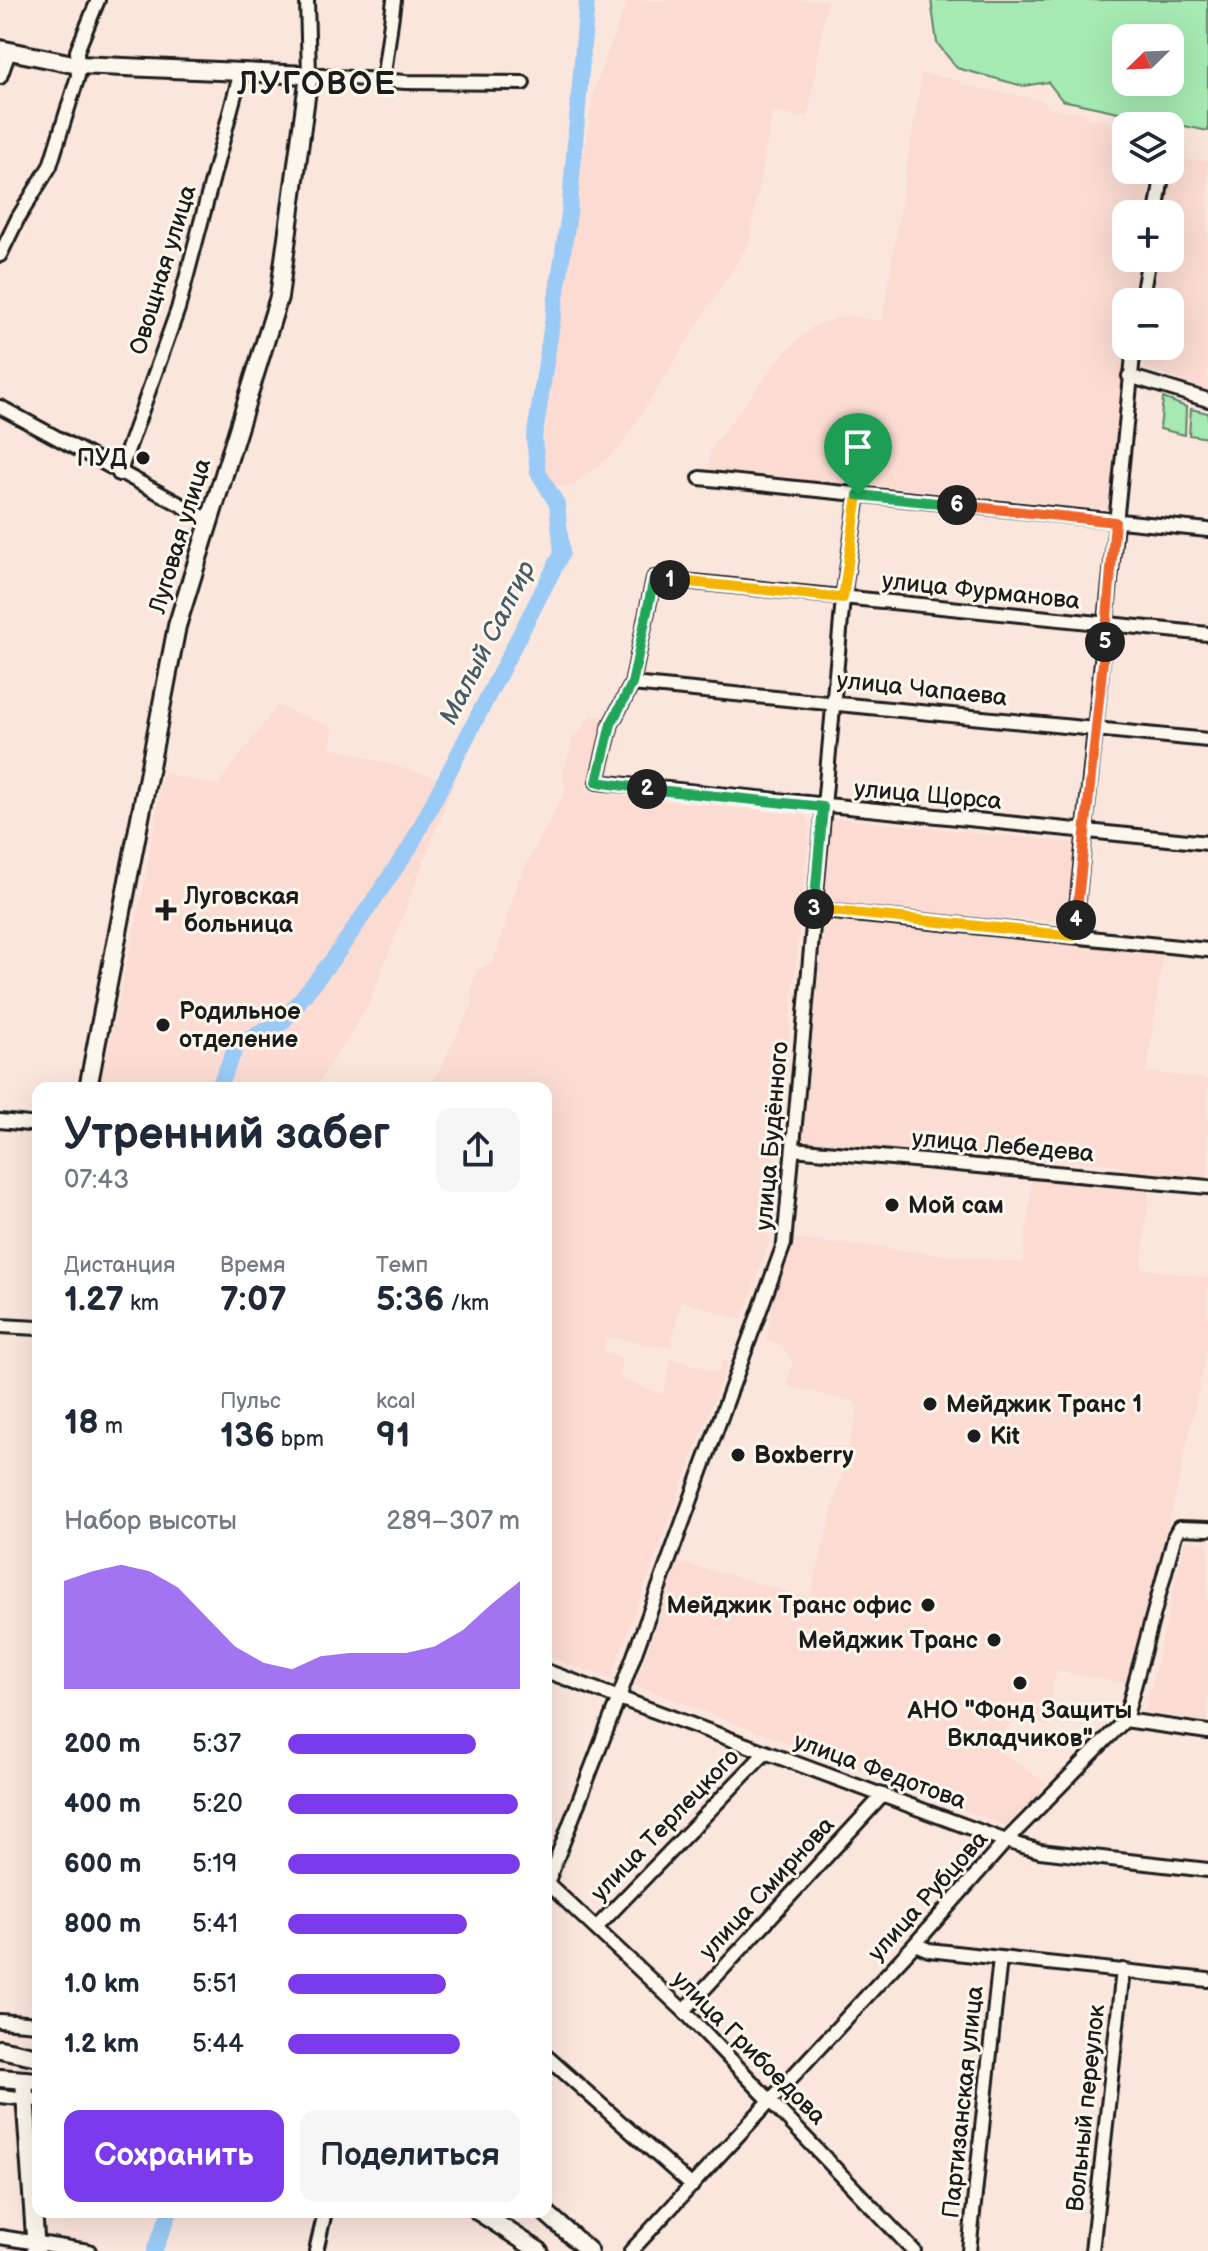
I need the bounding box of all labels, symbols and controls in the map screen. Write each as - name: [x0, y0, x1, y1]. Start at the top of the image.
- north arrow: [1112, 24, 1184, 96]
- map controls: [1112, 24, 1184, 360]
- district label: ЛУГОВОЕ: [236, 65, 397, 104]
- button: layers: [1112, 112, 1184, 184]
- street label: Овощная улица: [123, 182, 203, 358]
- button: +: [1112, 200, 1184, 272]
- button: −: [1112, 288, 1184, 360]
- pin: [824, 413, 892, 495]
- icon: arrive: [836, 425, 880, 469]
- place label: ПУД: [77, 444, 127, 473]
- marker: ПУД: [134, 449, 152, 467]
- street label: Луговая улица: [142, 455, 217, 618]
- pin: 6: [937, 485, 977, 525]
- text: 6: [950, 491, 964, 518]
- water label: Малый Салгир: [433, 556, 543, 730]
- pin: 1: [650, 560, 690, 600]
- text: 1: [665, 566, 675, 593]
- street label: улица Фурманова: [881, 566, 1081, 616]
- pin: 5: [1085, 622, 1125, 662]
- text: 5: [1099, 628, 1111, 655]
- street label: улица Чапаева: [835, 666, 1009, 712]
- pin: 2: [627, 769, 667, 809]
- street label: улица Щорса: [853, 774, 1003, 816]
- text: 2: [640, 775, 654, 802]
- place label: Луговская больница: [183, 882, 299, 939]
- pin: 3: [794, 889, 834, 929]
- text: 3: [808, 895, 820, 922]
- marker: Луговская больница: [155, 899, 177, 921]
- pin: 4: [1056, 900, 1096, 940]
- text: 4: [1070, 906, 1082, 933]
- place label: Родильное отделение: [179, 997, 301, 1054]
- marker: Родильное отделение: [154, 1016, 172, 1034]
- street label: улица Будённого: [749, 1040, 795, 1232]
- text: Утренний забег: [64, 1108, 390, 1161]
- button: share: [436, 1108, 520, 1192]
- street label: улица Лебедева: [911, 1124, 1095, 1168]
- text: 07:43: [64, 1165, 129, 1196]
- place label: Мой сам: [908, 1191, 1004, 1220]
- marker: Мой сам: [883, 1196, 901, 1214]
- text: Дистанция: [64, 1252, 175, 1279]
- text: Время: [220, 1252, 285, 1279]
- text: Темп: [376, 1252, 428, 1279]
- text: 1.27: [64, 1279, 124, 1320]
- text: 7:07: [220, 1279, 287, 1320]
- text: 5:36: [376, 1279, 444, 1320]
- text: km: [124, 1290, 159, 1317]
- text: /km: [444, 1290, 489, 1317]
- text: Пульс: [220, 1388, 281, 1415]
- text: kcal: [376, 1388, 415, 1415]
- place label: Мейджик Транс 1: [946, 1390, 1142, 1419]
- marker: Мейджик Транс 1: [921, 1395, 939, 1413]
- text: 18: [64, 1402, 99, 1443]
- text: m: [99, 1413, 123, 1440]
- text: 136: [220, 1415, 275, 1456]
- text: 91: [376, 1415, 410, 1456]
- place label: Kit: [990, 1422, 1020, 1451]
- text: bpm: [275, 1426, 324, 1453]
- marker: Kit: [965, 1427, 983, 1445]
- place label: Boxberry: [754, 1441, 853, 1470]
- marker: Boxberry: [729, 1446, 747, 1464]
- text: Набор высоты: [64, 1506, 237, 1537]
- text: 289–307 m: [386, 1506, 520, 1537]
- place label: Мейджик Транс офис: [666, 1591, 912, 1620]
- marker: Мейджик Транс офис: [919, 1596, 937, 1614]
- place label: Мейджик Транс: [798, 1626, 978, 1655]
- marker: Мейджик Транс: [985, 1631, 1003, 1649]
- marker: АНО "Фонд Защиты Вкладчиков": [1011, 1674, 1029, 1692]
- place label: АНО "Фонд Защиты Вкладчиков": [907, 1696, 1132, 1753]
- street label: улица Федотова: [790, 1726, 970, 1816]
- text: 200 m: [64, 1729, 141, 1760]
- text: 5:37: [192, 1729, 241, 1760]
- street label: улица Терлецкого: [585, 1743, 745, 1907]
- text: 400 m: [64, 1789, 141, 1820]
- text: 5:20: [192, 1789, 243, 1820]
- street label: улица Смирнова: [693, 1811, 841, 1965]
- street label: улица Рубцова: [862, 1825, 994, 1967]
- text: 600 m: [64, 1849, 141, 1880]
- text: 5:19: [192, 1849, 237, 1880]
- text: 800 m: [64, 1909, 141, 1940]
- text: 5:41: [192, 1909, 238, 1940]
- street label: улица Грибоедова: [666, 1965, 832, 2131]
- text: 1.0 km: [64, 1969, 140, 2000]
- text: 5:51: [192, 1969, 237, 2000]
- street label: Партизанская улица: [936, 1984, 990, 2220]
- street label: Вольный переулок: [1061, 2003, 1111, 2213]
- text: 1.2 km: [64, 2029, 139, 2060]
- text: 5:44: [192, 2029, 244, 2060]
- button: Сохранить: [64, 2110, 284, 2202]
- button: Поделиться: [300, 2110, 520, 2202]

